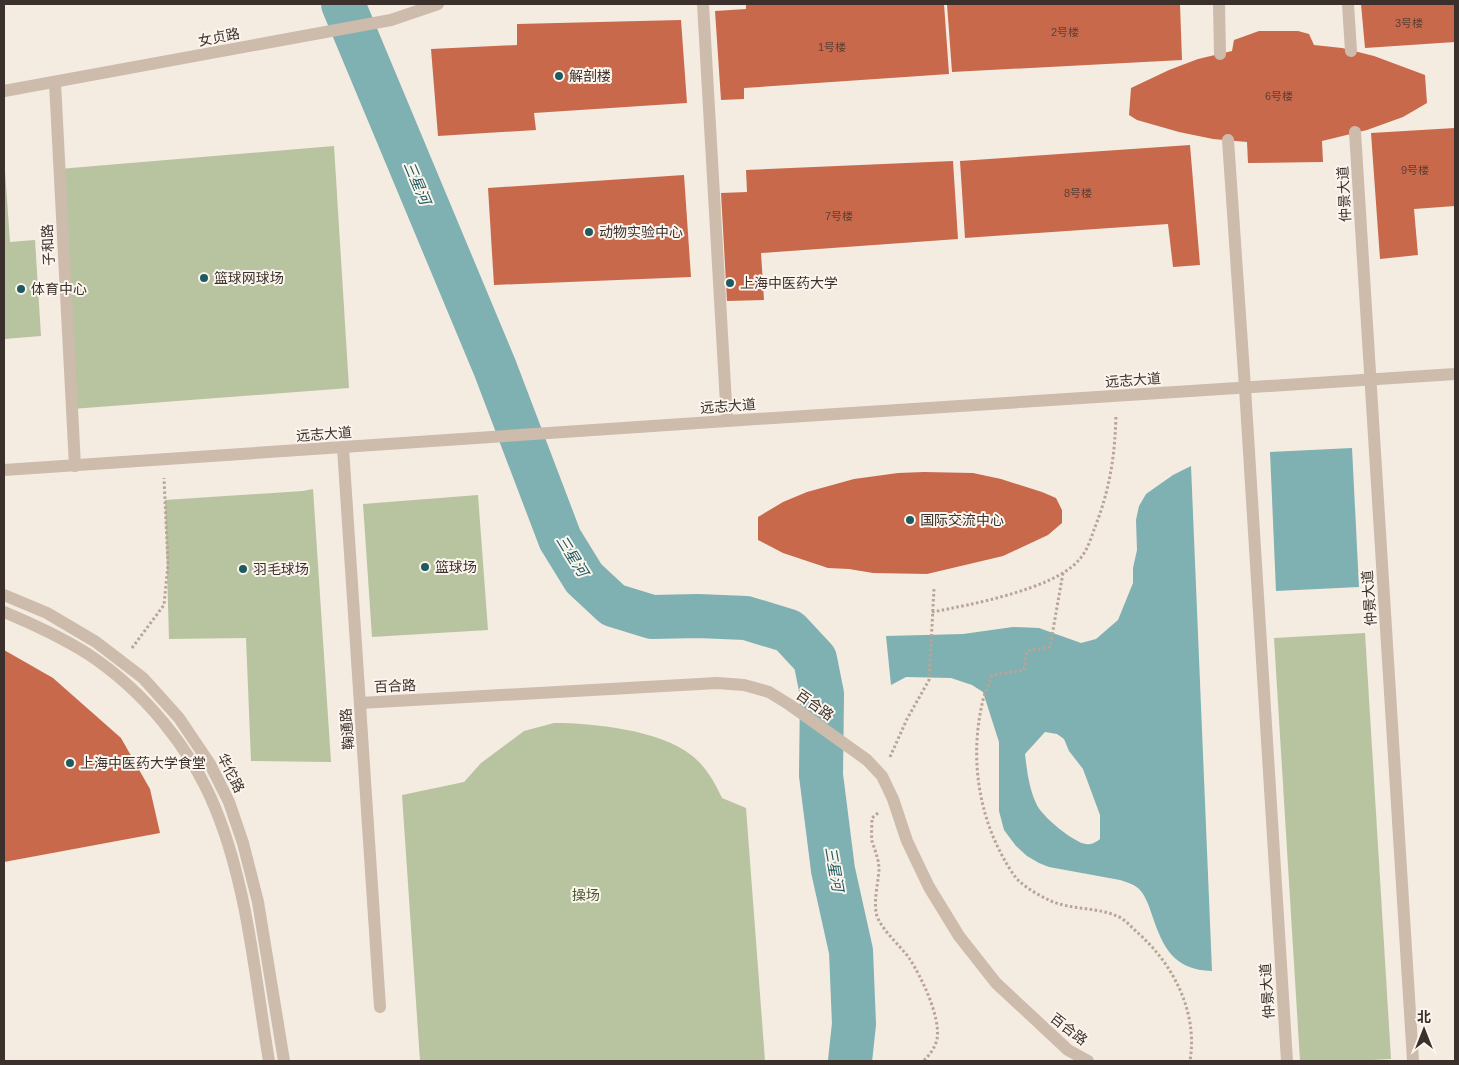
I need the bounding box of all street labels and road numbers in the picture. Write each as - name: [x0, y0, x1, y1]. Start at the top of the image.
- street label: 女贞路: [197, 25, 241, 49]
- street label: 仲景大道: [1335, 166, 1353, 222]
- street label: 子和路: [39, 224, 57, 266]
- street label: 远志大道: [1105, 370, 1161, 390]
- street label: 远志大道: [700, 396, 756, 416]
- street label: 远志大道: [296, 424, 352, 444]
- street label: 仲景大道: [1359, 570, 1379, 626]
- street label: 百合路: [374, 677, 416, 695]
- street label: 百合路: [793, 686, 837, 724]
- street label: 鞠通路: [338, 707, 356, 751]
- street label: 华佗路: [214, 751, 248, 795]
- street label: 仲景大道: [1257, 963, 1277, 1019]
- street label: 百合路: [1048, 1010, 1090, 1048]

